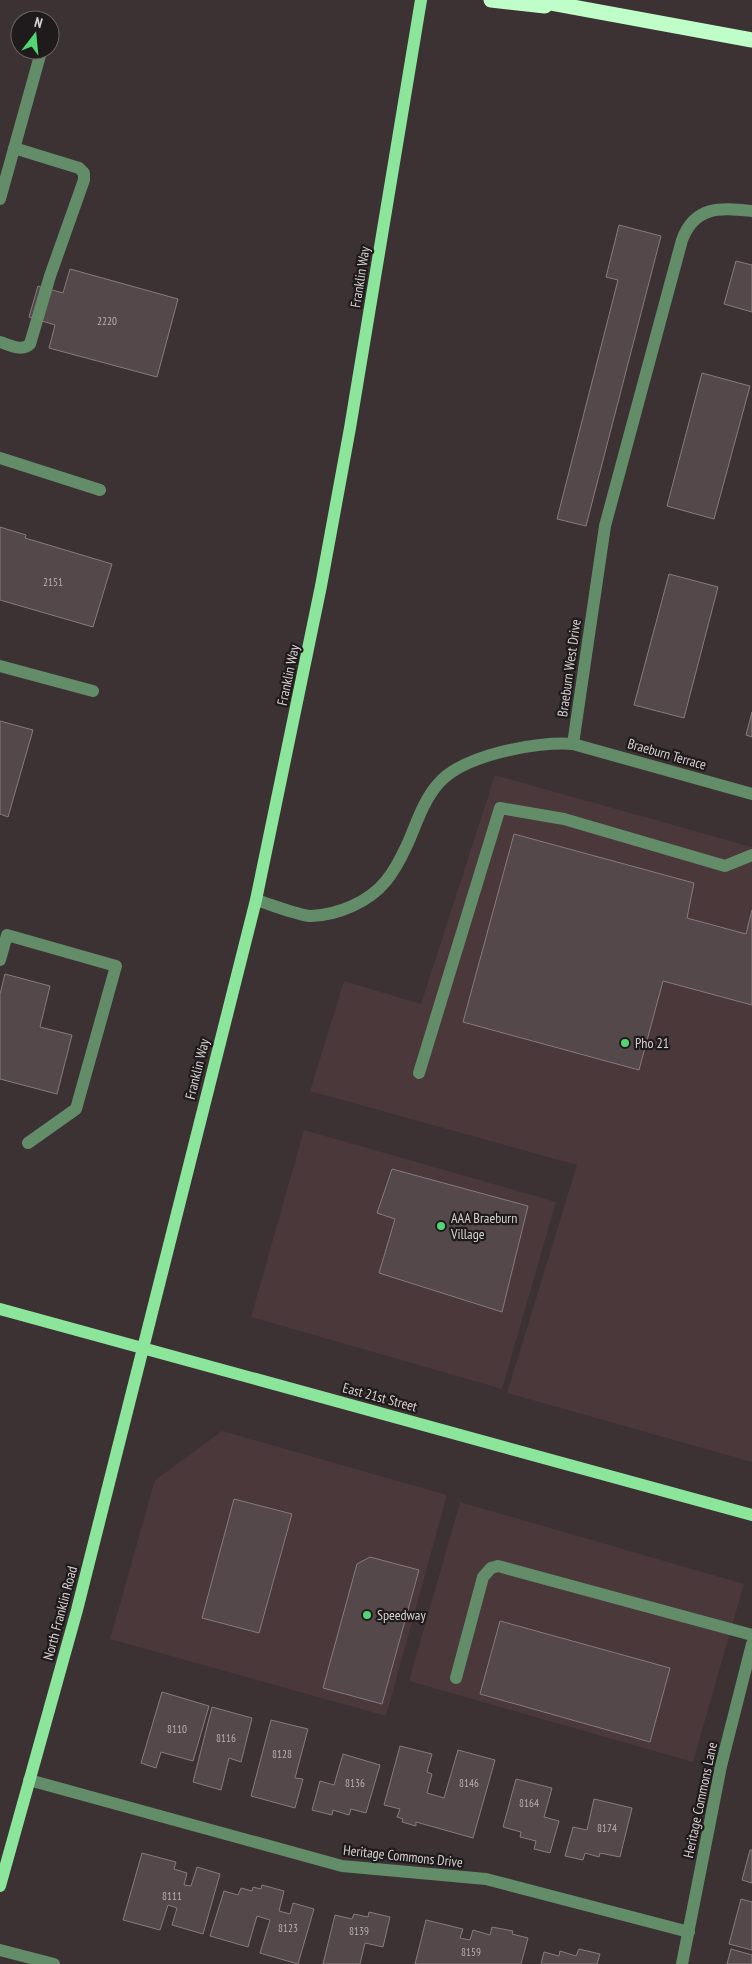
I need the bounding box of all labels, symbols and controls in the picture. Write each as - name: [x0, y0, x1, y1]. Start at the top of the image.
- north arrow: [10, 10, 60, 60]
- text: N: [32, 13, 45, 32]
- street label: Franklin Way: [346, 244, 374, 309]
- house number: 2220: [97, 314, 117, 328]
- house number: 2151: [43, 575, 63, 589]
- street label: Braeburn West Drive: [553, 618, 585, 718]
- street label: Franklin Way: [273, 642, 303, 707]
- street label: Braeburn Terrace: [626, 734, 709, 774]
- place label: Pho 21: [635, 1034, 669, 1052]
- street label: Franklin Way: [181, 1036, 213, 1101]
- marker: Pho 21: [619, 1037, 631, 1049]
- place label: AAA Braeburn Village: [450, 1209, 517, 1243]
- marker: AAA Braeburn Village: [435, 1220, 447, 1232]
- street label: East 21st Street: [341, 1378, 419, 1416]
- street label: North Franklin Road: [39, 1564, 81, 1662]
- place label: Speedway: [377, 1606, 426, 1624]
- marker: Speedway: [361, 1609, 373, 1621]
- house number: 8110: [167, 1722, 187, 1736]
- house number: 8116: [216, 1731, 236, 1745]
- street label: Heritage Commons Lane: [679, 1740, 721, 1859]
- house number: 8128: [272, 1747, 292, 1761]
- house number: 8136: [345, 1776, 365, 1790]
- house number: 8146: [459, 1776, 479, 1790]
- house number: 8164: [519, 1796, 539, 1810]
- house number: 8174: [597, 1821, 617, 1835]
- street label: Heritage Commons Drive: [342, 1841, 464, 1871]
- house number: 8111: [162, 1889, 182, 1903]
- house number: 8123: [278, 1921, 298, 1935]
- house number: 8139: [349, 1924, 369, 1938]
- house number: 8159: [461, 1945, 481, 1959]

